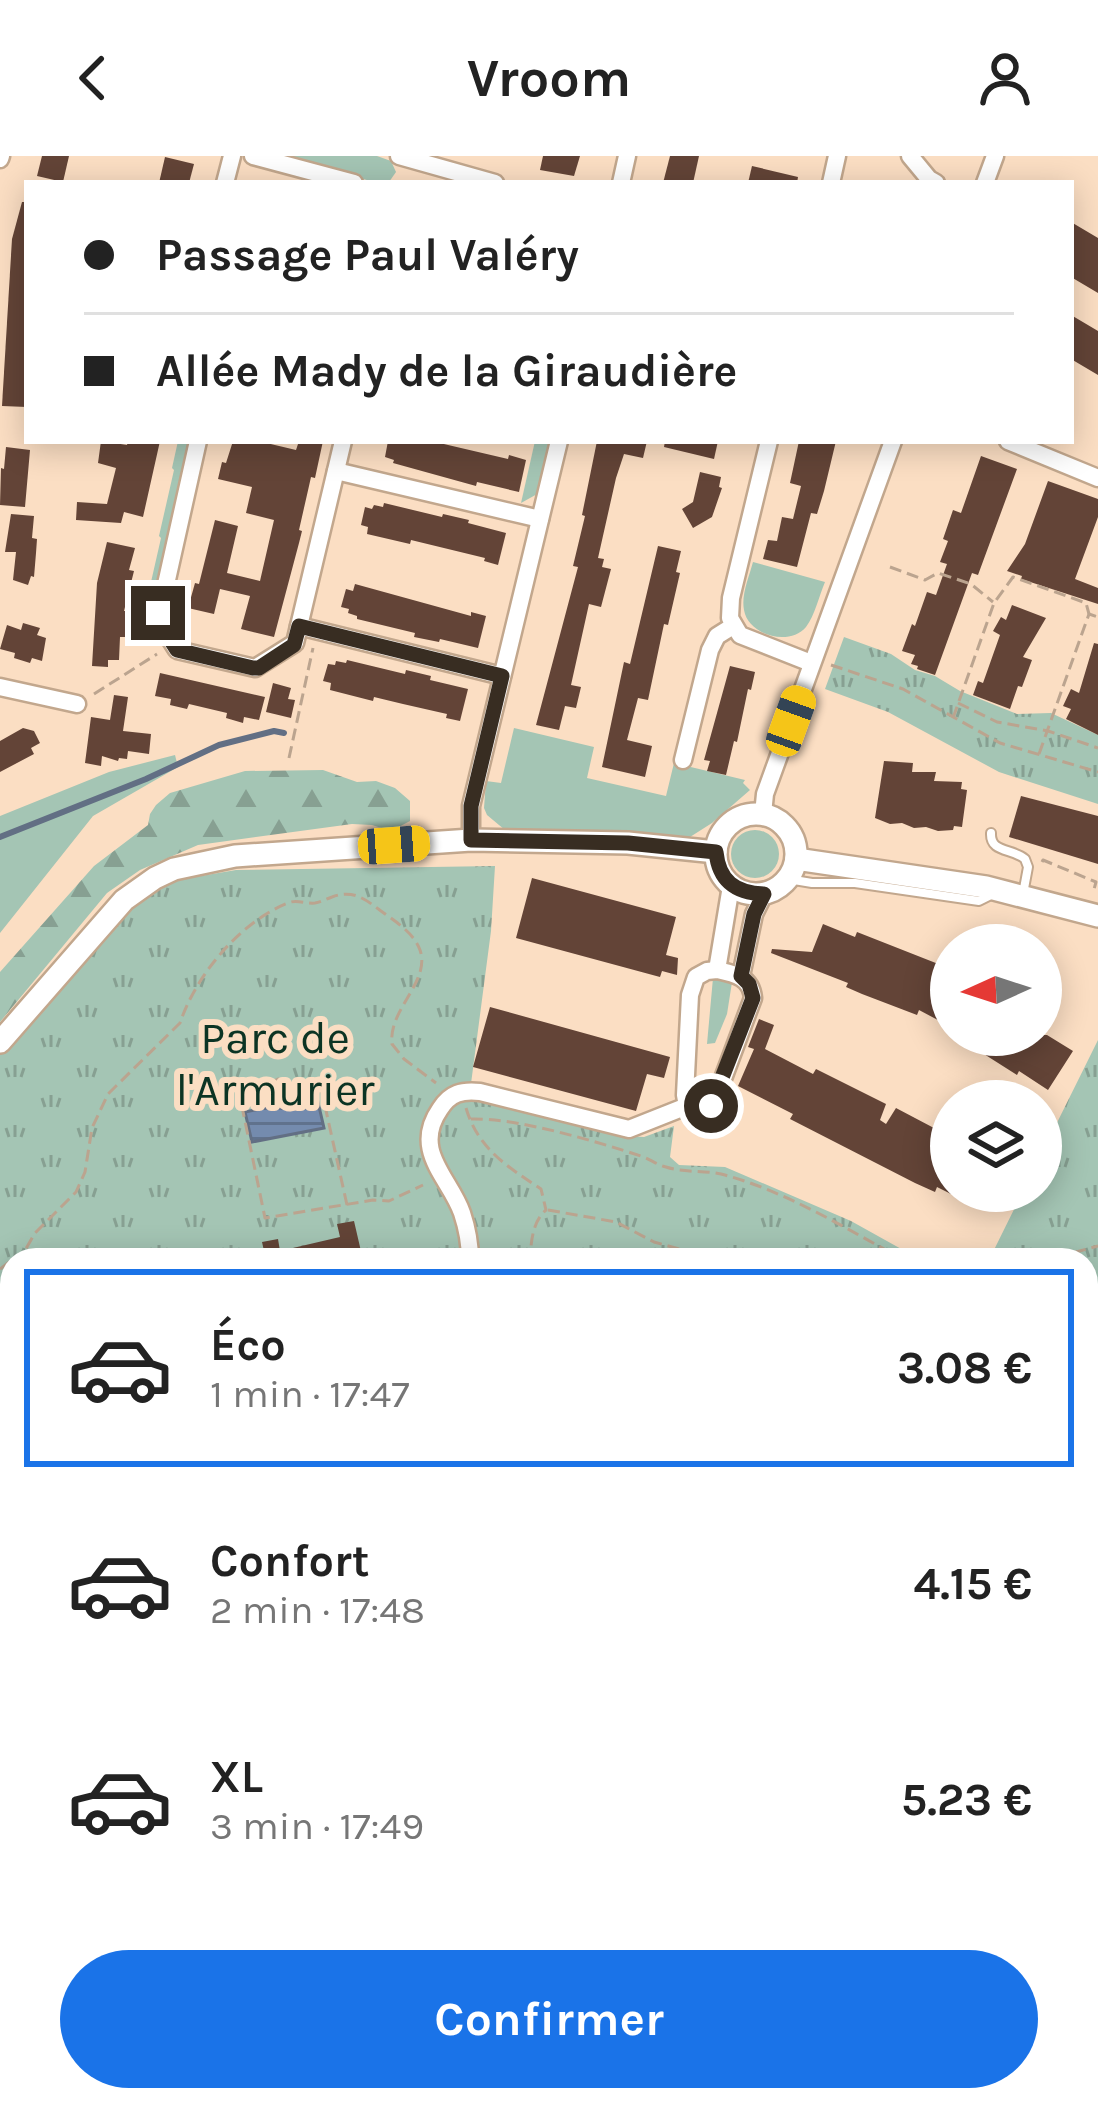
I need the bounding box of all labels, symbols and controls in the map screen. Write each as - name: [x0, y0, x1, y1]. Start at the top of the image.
- icon: back: [60, 45, 126, 111]
- icon: person: [972, 45, 1038, 111]
- text: Vroom: [467, 46, 631, 110]
- text: Passage Paul Valéry: [156, 229, 579, 281]
- text: Allée Mady de la Giraudière: [156, 345, 737, 397]
- route end: [131, 586, 185, 640]
- car: [762, 681, 820, 761]
- car: [357, 825, 431, 865]
- north arrow: [930, 924, 1062, 1056]
- map controls: [930, 924, 1062, 1212]
- park label: Parc de l'Armurier: [175, 1012, 375, 1116]
- route start: [684, 1079, 738, 1133]
- button: layers: [930, 1080, 1062, 1212]
- icon: car: [66, 1314, 174, 1422]
- text: Éco: [210, 1319, 286, 1371]
- text: 3.08 €: [897, 1342, 1032, 1394]
- text: 1 min · 17:47: [210, 1371, 410, 1417]
- icon: car: [66, 1530, 174, 1638]
- text: Confort: [210, 1535, 369, 1587]
- text: 4.15 €: [913, 1558, 1032, 1610]
- text: 2 min · 17:48: [210, 1587, 425, 1633]
- icon: car: [66, 1746, 174, 1854]
- text: XL: [210, 1751, 263, 1803]
- text: 5.23 €: [901, 1774, 1032, 1826]
- text: 3 min · 17:49: [210, 1803, 424, 1849]
- button: Confirmer: [60, 1950, 1038, 2088]

